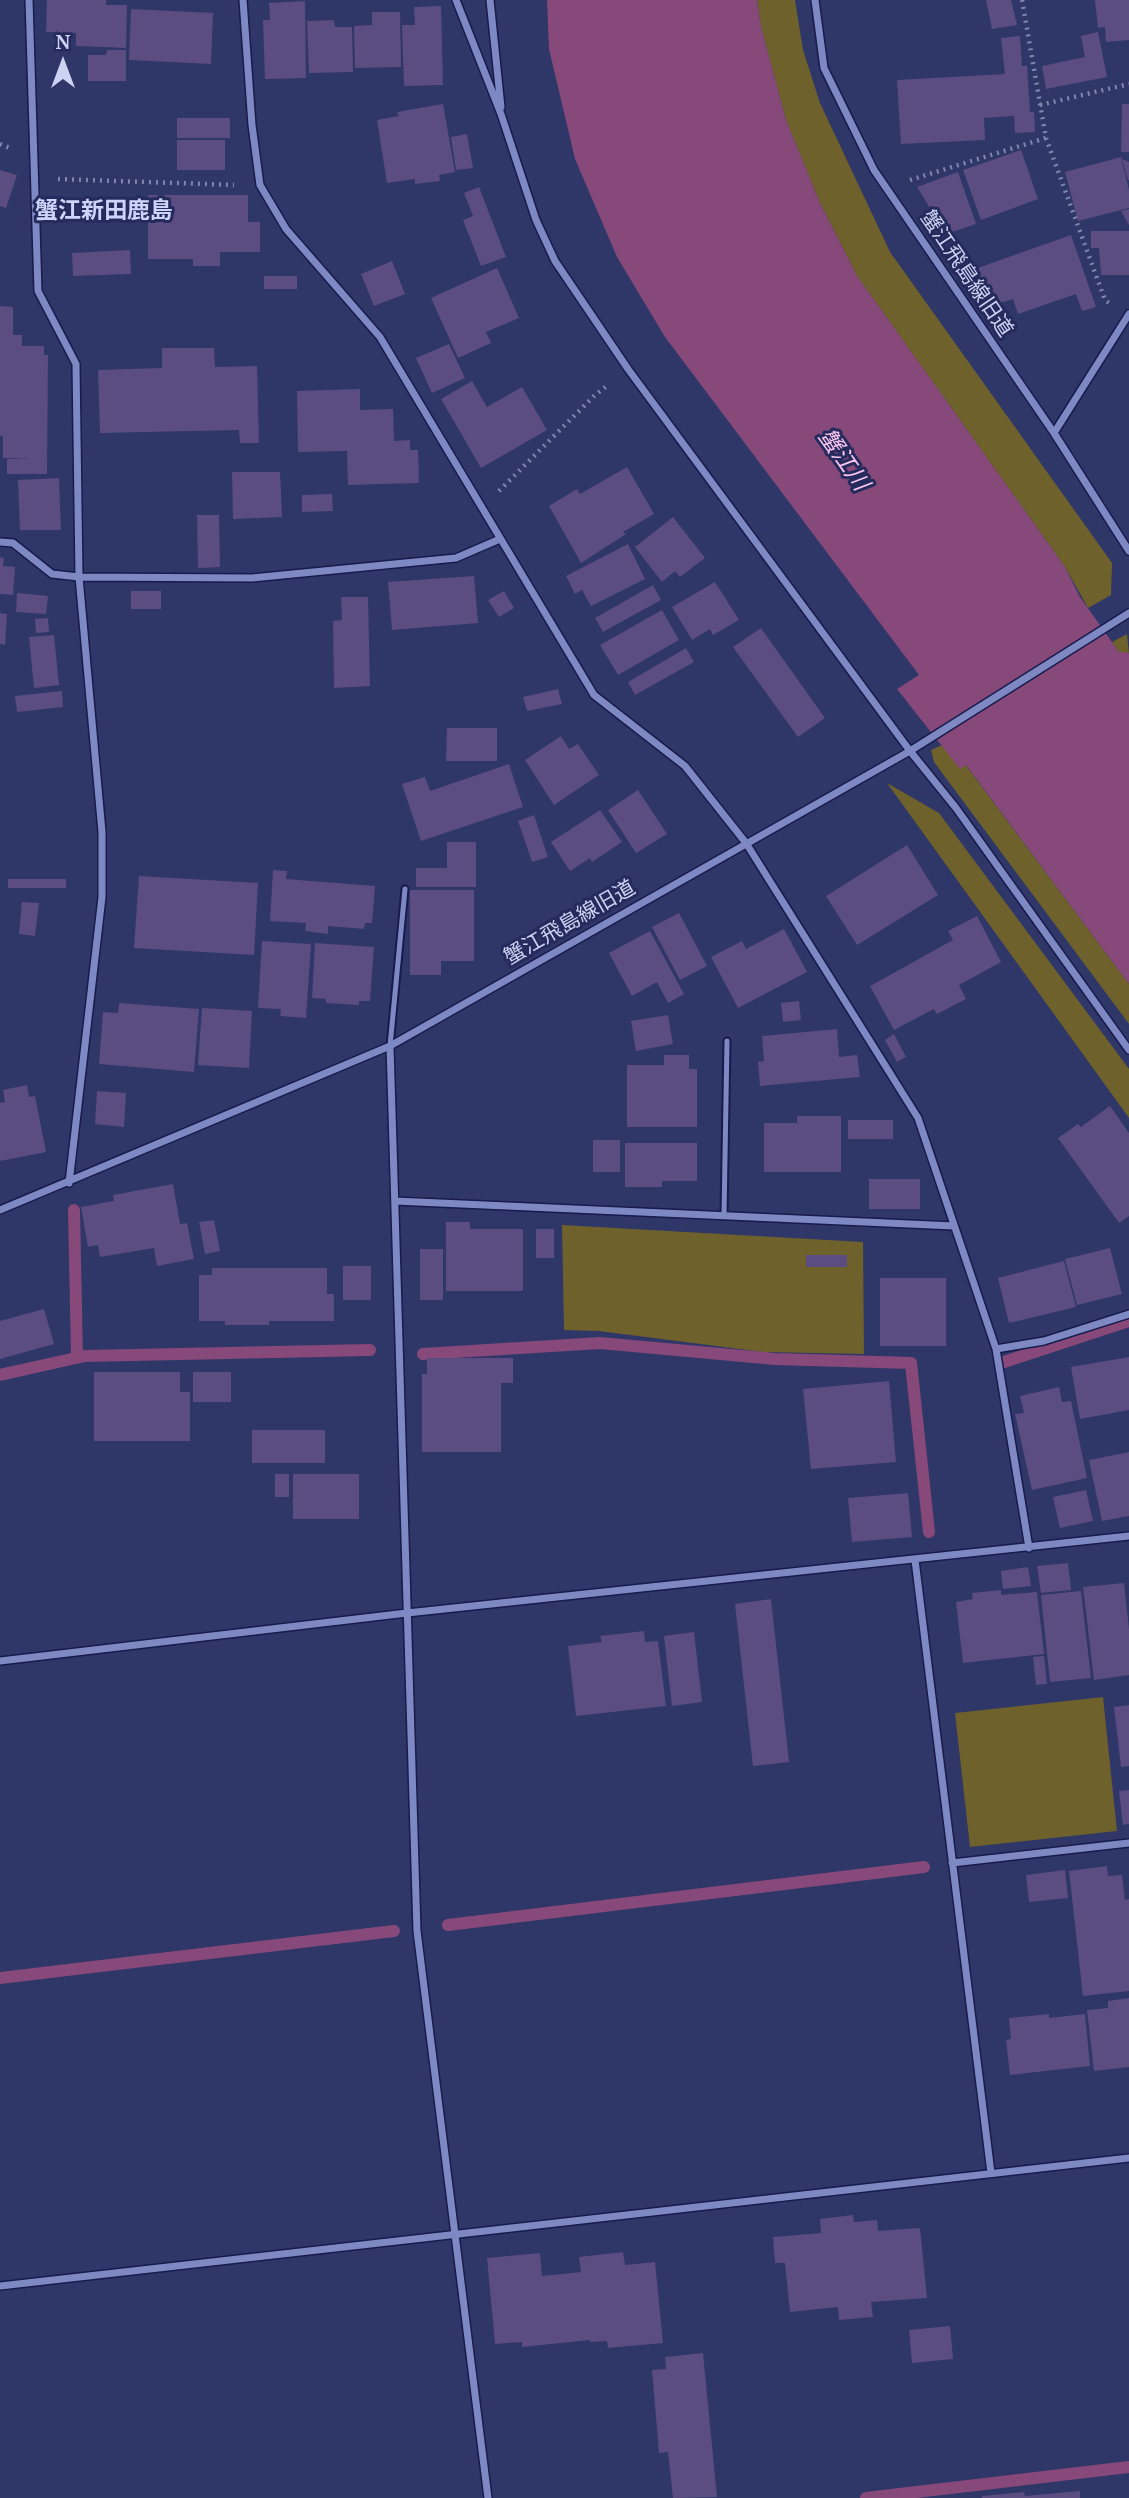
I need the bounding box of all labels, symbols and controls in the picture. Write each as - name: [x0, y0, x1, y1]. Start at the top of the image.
- north arrow: [28, 28, 98, 98]
- text: N: [56, 29, 70, 55]
- district label: 蟹江新田鹿島: [35, 197, 173, 225]
- street label: 蟹江飛島線旧道: [914, 206, 1018, 342]
- water label: 蟹江川: [812, 424, 874, 496]
- street label: 蟹江飛島線旧道: [500, 875, 640, 971]

